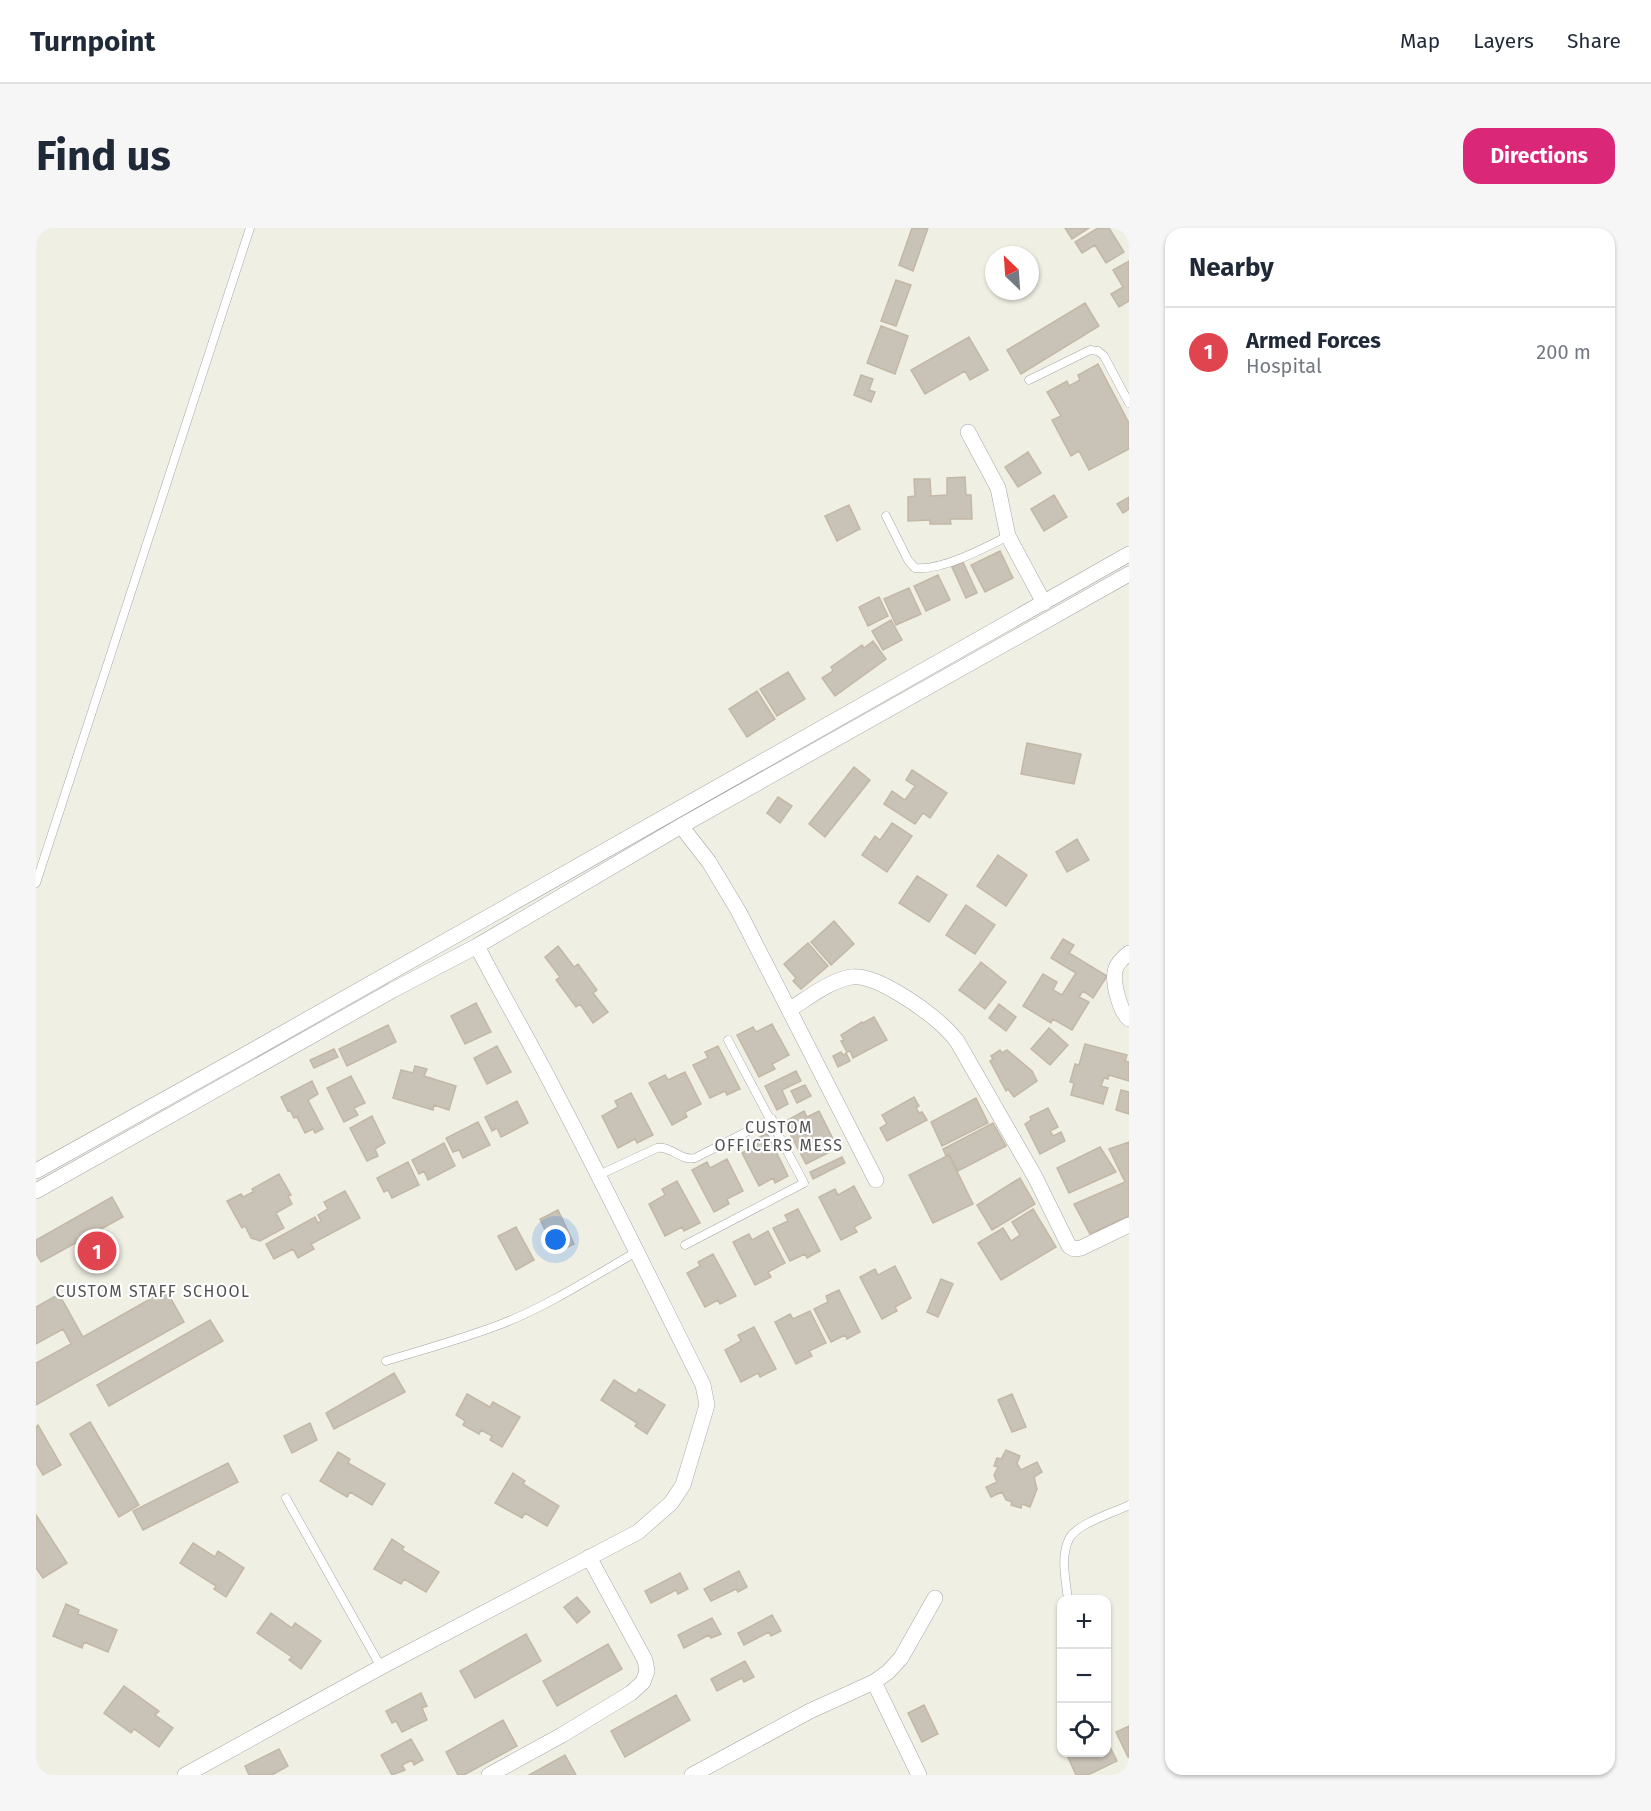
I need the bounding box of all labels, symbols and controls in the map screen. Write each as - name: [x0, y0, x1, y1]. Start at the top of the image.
- text: Turnpoint: [30, 25, 155, 58]
- text: Map: [1400, 28, 1440, 54]
- text: Layers: [1473, 28, 1534, 54]
- text: Share: [1567, 28, 1621, 54]
- button: Directions: [1463, 128, 1615, 184]
- text: Find us: [36, 131, 171, 181]
- north arrow: [985, 246, 1039, 300]
- text: Nearby: [1189, 252, 1274, 283]
- text: Armed Forces: [1246, 327, 1381, 354]
- text: 1: [1204, 340, 1213, 364]
- text: 200 m: [1536, 340, 1591, 364]
- text: Hospital: [1246, 354, 1322, 378]
- district label: CUSTOM OFFICERS MESS: [714, 1118, 844, 1155]
- your location: [541, 1225, 570, 1254]
- pin: 1: [78, 1228, 116, 1274]
- district label: CUSTOM STAFF SCHOOL: [55, 1282, 251, 1301]
- map controls: [1057, 1595, 1111, 1757]
- button: +: [1057, 1595, 1111, 1649]
- button: −: [1057, 1649, 1111, 1703]
- button: locate: [1057, 1703, 1111, 1757]

